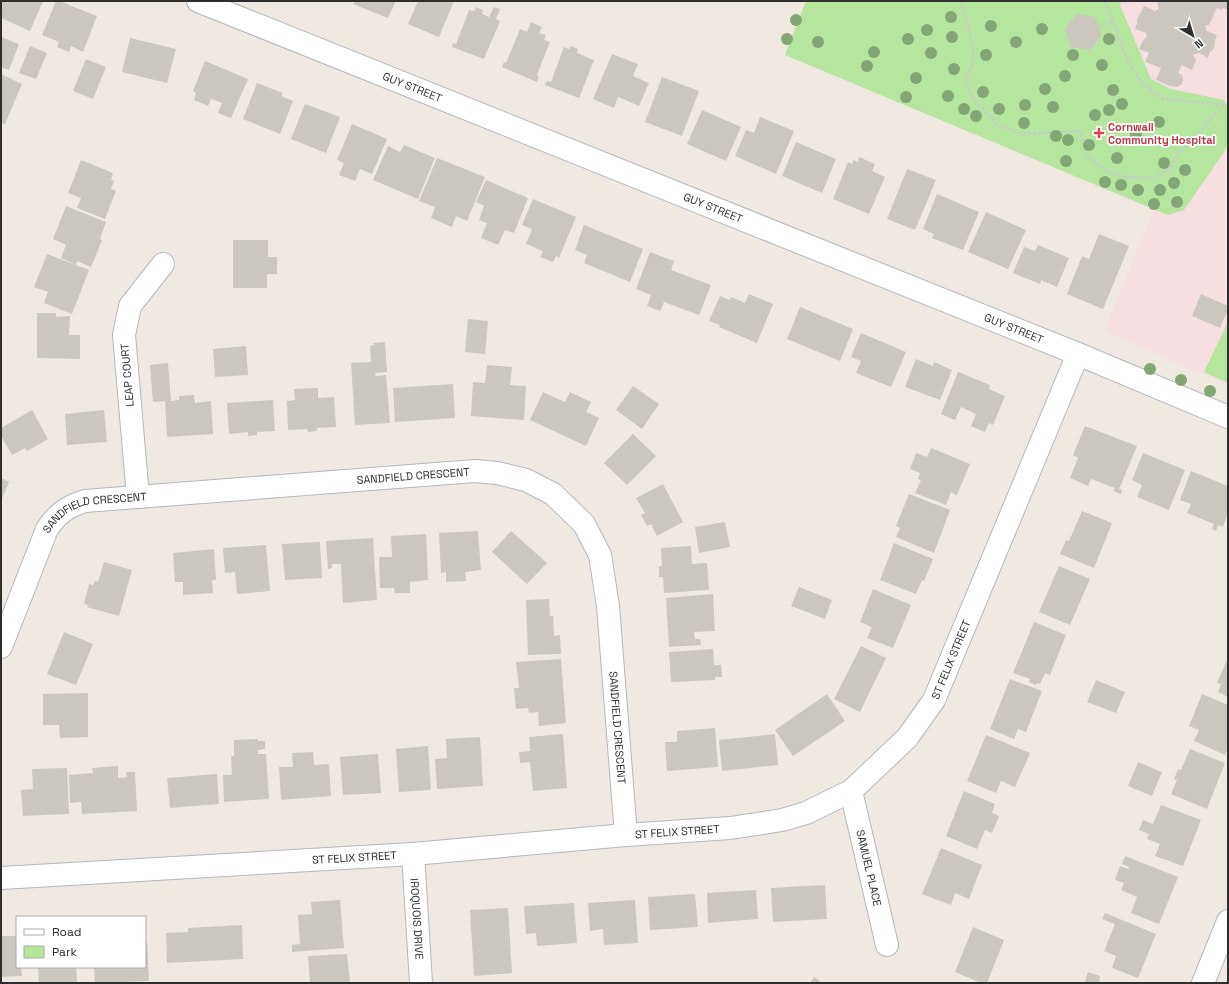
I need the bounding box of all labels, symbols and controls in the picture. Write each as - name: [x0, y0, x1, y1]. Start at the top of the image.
- north arrow: [1173, 16, 1213, 56]
- text: N: [1192, 36, 1206, 52]
- street label: GUY STREET: [381, 69, 445, 105]
- place label: Cornwall Community Hospital: [1108, 120, 1216, 147]
- marker: Cornwall Community Hospital: [1093, 127, 1105, 139]
- street label: GUY STREET: [681, 189, 745, 226]
- street label: GUY STREET: [982, 310, 1046, 347]
- street label: LEAP COURT: [117, 342, 137, 407]
- street label: SANDFIELD CRESCENT: [356, 464, 471, 487]
- street label: SANDFIELD CRESCENT: [39, 489, 148, 536]
- street label: ST FELIX STREET: [928, 617, 974, 701]
- street label: SANDFIELD CRESCENT: [606, 671, 629, 785]
- street label: ST FELIX STREET: [635, 822, 721, 841]
- street label: SAMUEL PLACE: [853, 828, 885, 907]
- street label: ST FELIX STREET: [312, 848, 398, 867]
- street label: IROQUOIS DRIVE: [408, 878, 427, 960]
- legend: [16, 916, 146, 968]
- text: Road: [52, 924, 81, 940]
- text: Park: [52, 944, 77, 960]

